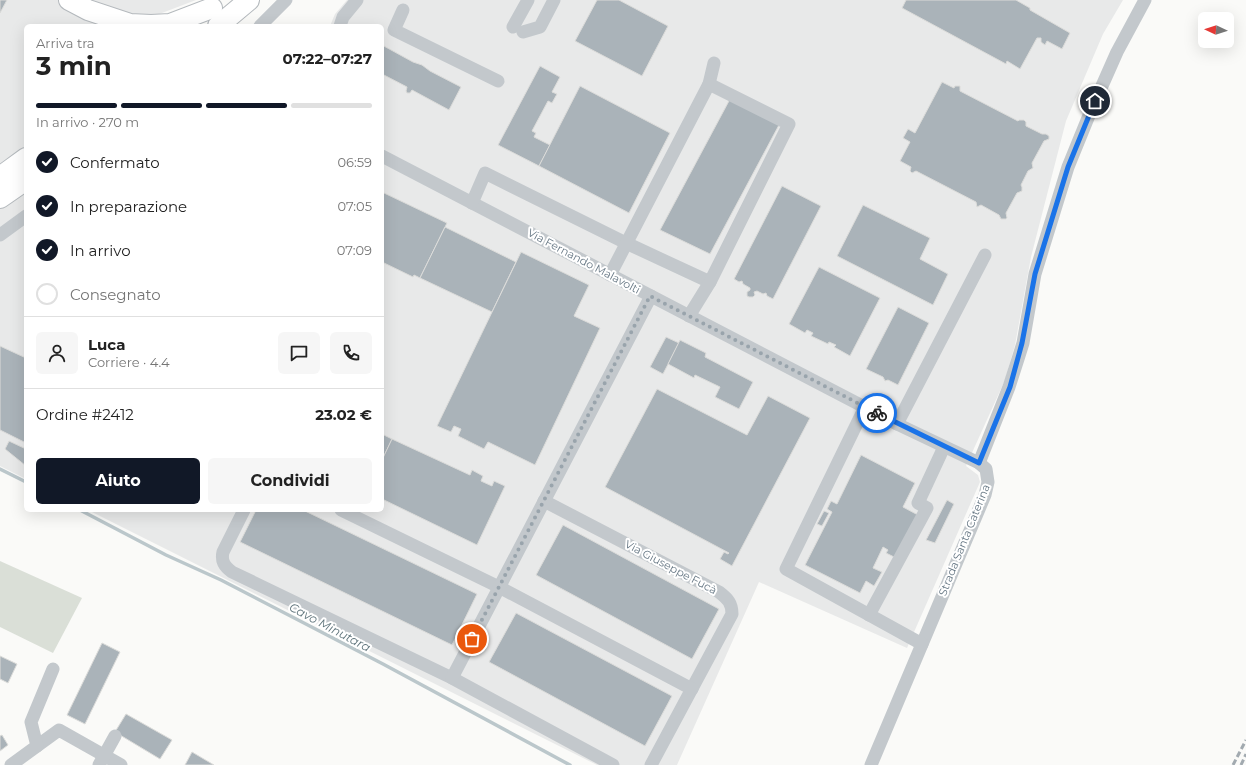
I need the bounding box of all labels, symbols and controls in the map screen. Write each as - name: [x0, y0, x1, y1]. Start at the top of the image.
- north arrow: [1198, 12, 1234, 48]
- map controls: [1198, 12, 1234, 48]
- text: Arriva tra: [36, 35, 95, 51]
- text: 07:22–07:27: [283, 49, 372, 68]
- text: 3 min: [36, 50, 112, 82]
- pin: [1078, 84, 1112, 118]
- icon: home: [1084, 90, 1106, 112]
- text: In arrivo · 270 m: [36, 114, 139, 130]
- icon: check: [36, 151, 58, 173]
- text: Confermato: [70, 153, 160, 172]
- text: 06:59: [337, 154, 372, 170]
- icon: check: [36, 195, 58, 217]
- text: In preparazione: [70, 197, 187, 216]
- text: 07:05: [337, 198, 372, 214]
- street label: Via Fernando Malavolti: [525, 225, 643, 297]
- icon: check: [36, 239, 58, 261]
- text: In arrivo: [70, 241, 131, 260]
- text: 07:09: [337, 242, 372, 258]
- text: Consegnato: [70, 285, 161, 304]
- button: person: [36, 332, 78, 374]
- button: chat: [278, 332, 320, 374]
- button: phone: [330, 332, 372, 374]
- text: Luca: [88, 335, 125, 354]
- text: Corriere · 4.4: [88, 354, 170, 370]
- courier: [857, 393, 897, 433]
- icon: bike: [866, 402, 888, 424]
- text: Ordine #2412: [36, 405, 134, 424]
- text: 23.02 €: [315, 405, 372, 424]
- button: Aiuto: [36, 458, 200, 504]
- button: Condividi: [208, 458, 372, 504]
- street label: Strada Santa Caterina: [935, 482, 993, 598]
- street label: Via Giuseppe Fucà: [623, 537, 719, 597]
- water label: Cavo Minutara: [287, 599, 373, 655]
- pin: [455, 622, 489, 656]
- icon: bag: [461, 628, 483, 650]

